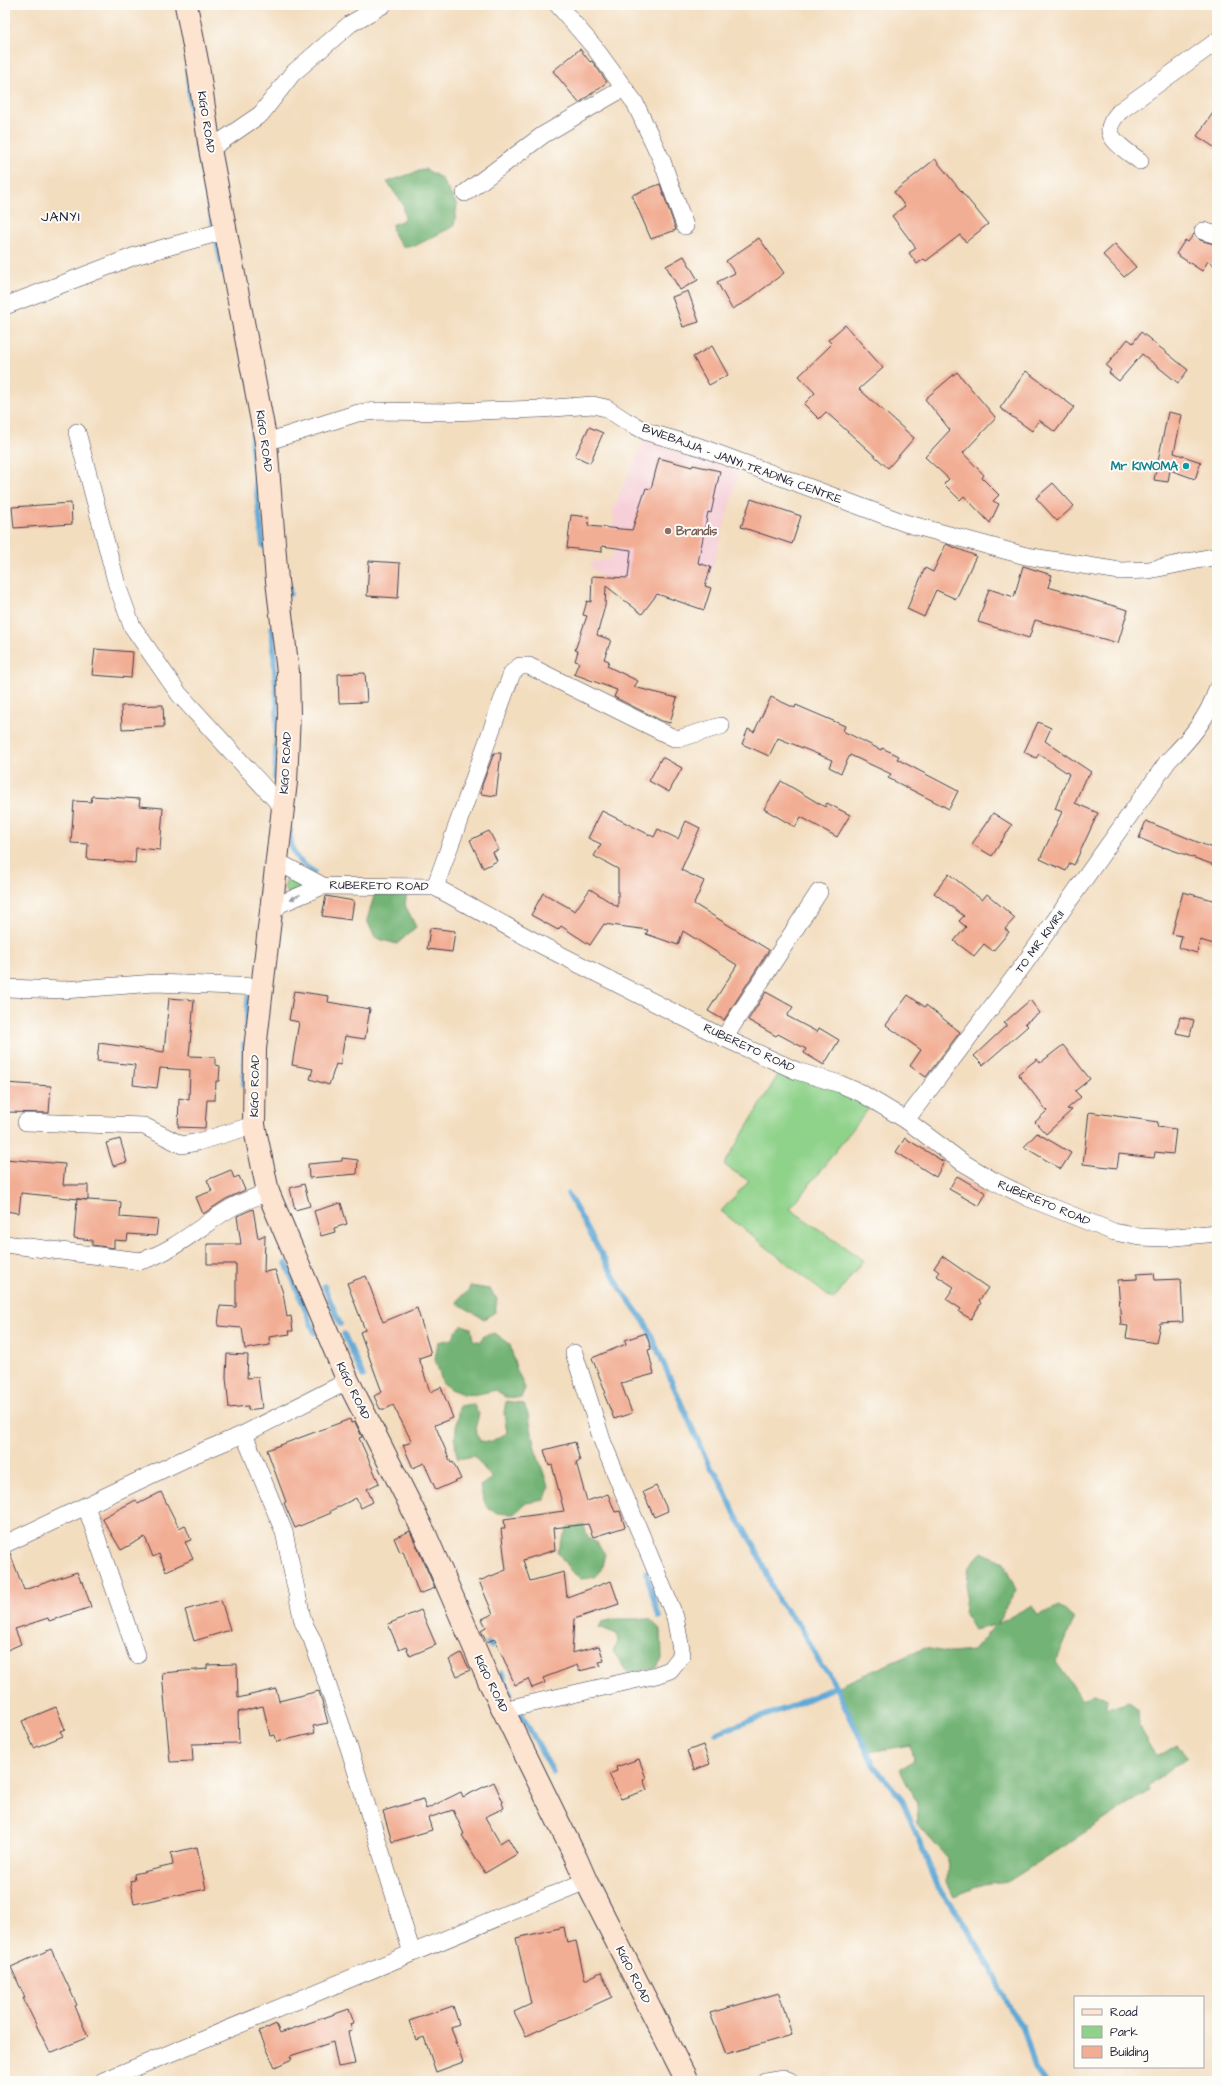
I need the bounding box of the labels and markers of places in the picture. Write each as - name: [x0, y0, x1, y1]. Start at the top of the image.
- place label: Mr KIWOMA: [1111, 458, 1178, 475]
- marker: Mr KIWOMA: [1181, 461, 1191, 471]
- place label: Brandis: [676, 523, 717, 540]
- marker: Brandis: [663, 526, 673, 536]

